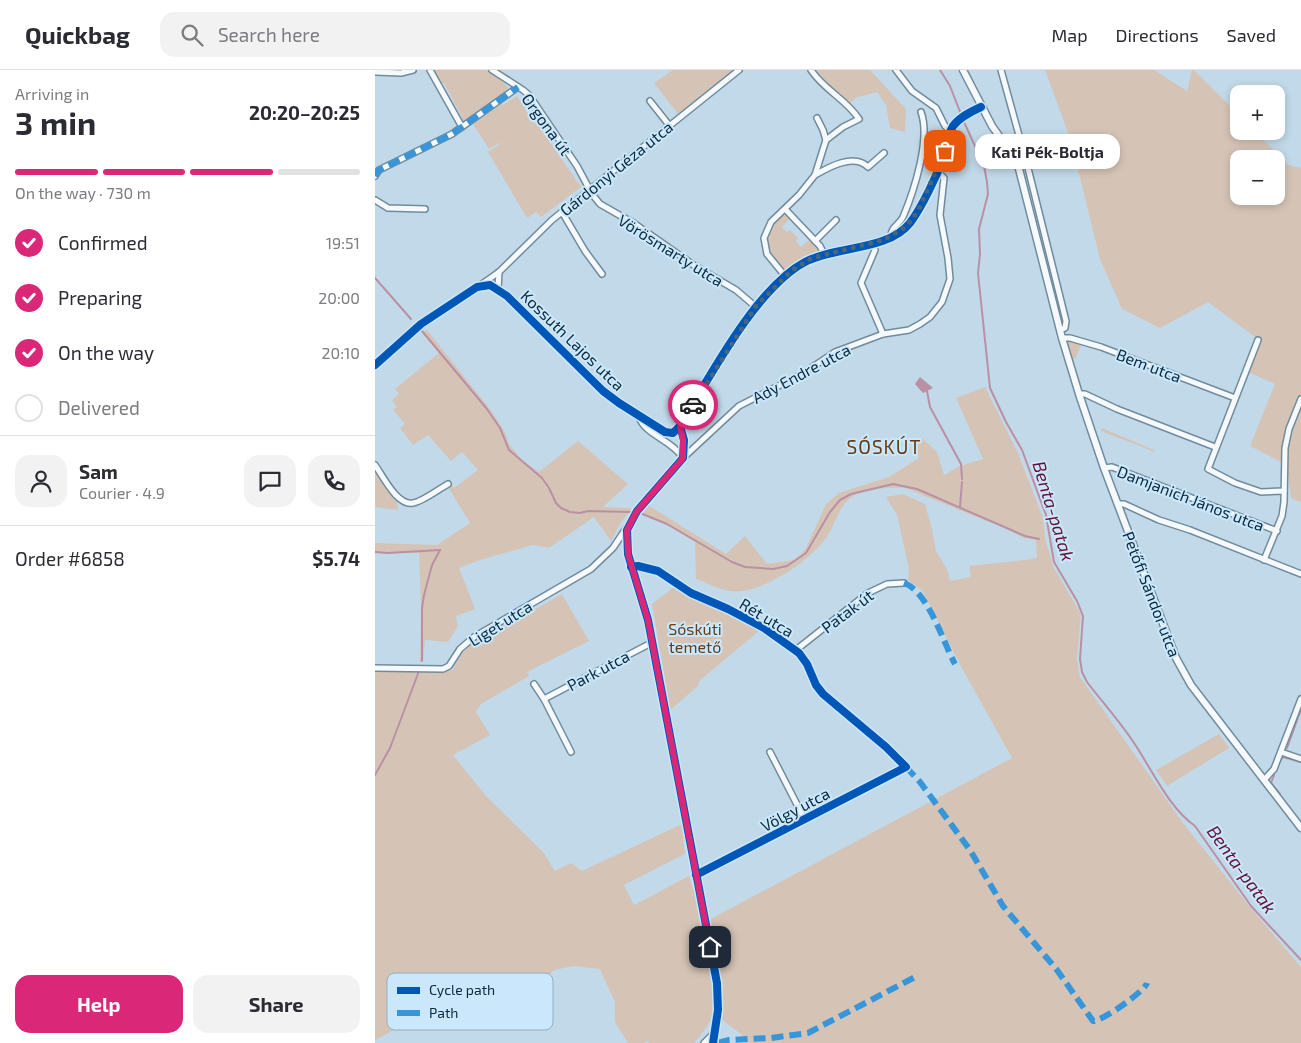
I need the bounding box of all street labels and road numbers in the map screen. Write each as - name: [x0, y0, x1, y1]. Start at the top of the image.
- street label: Orgona út: [518, 89, 576, 159]
- street label: Gárdonyi Géza utca: [556, 117, 676, 219]
- street label: Vörösmarty utca: [615, 210, 727, 290]
- street label: Kossuth Lajos utca: [517, 286, 629, 395]
- street label: Ady Endre utca: [749, 339, 853, 407]
- street label: Bem utca: [1114, 344, 1184, 386]
- street label: Damjanich János utca: [1114, 461, 1267, 536]
- street label: Petőfi Sándor utca: [1119, 528, 1185, 660]
- street label: Patak út: [817, 585, 877, 637]
- street label: Rét utca: [736, 593, 798, 641]
- street label: Liget utca: [465, 596, 535, 650]
- street label: Park utca: [564, 646, 632, 694]
- street label: Völgy utca: [757, 783, 833, 835]

